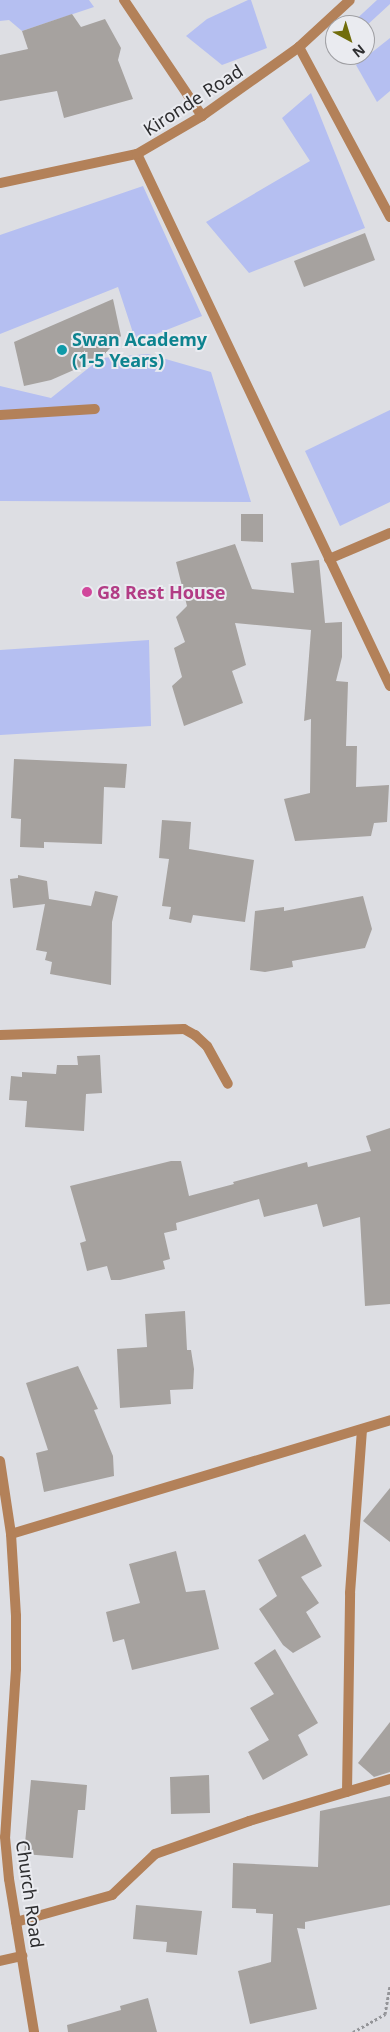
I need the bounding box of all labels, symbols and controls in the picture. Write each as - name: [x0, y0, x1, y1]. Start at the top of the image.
- north arrow: [325, 15, 375, 65]
- text: N: [349, 40, 370, 62]
- street label: Kironde Road: [139, 60, 247, 140]
- place label: Swan Academy (1-5 Years): [72, 329, 207, 372]
- marker: Swan Academy (1-5 Years): [56, 344, 68, 356]
- place label: G8 Rest House: [97, 581, 226, 603]
- marker: G8 Rest House: [81, 586, 93, 598]
- street label: Church Road: [12, 1839, 48, 1949]

